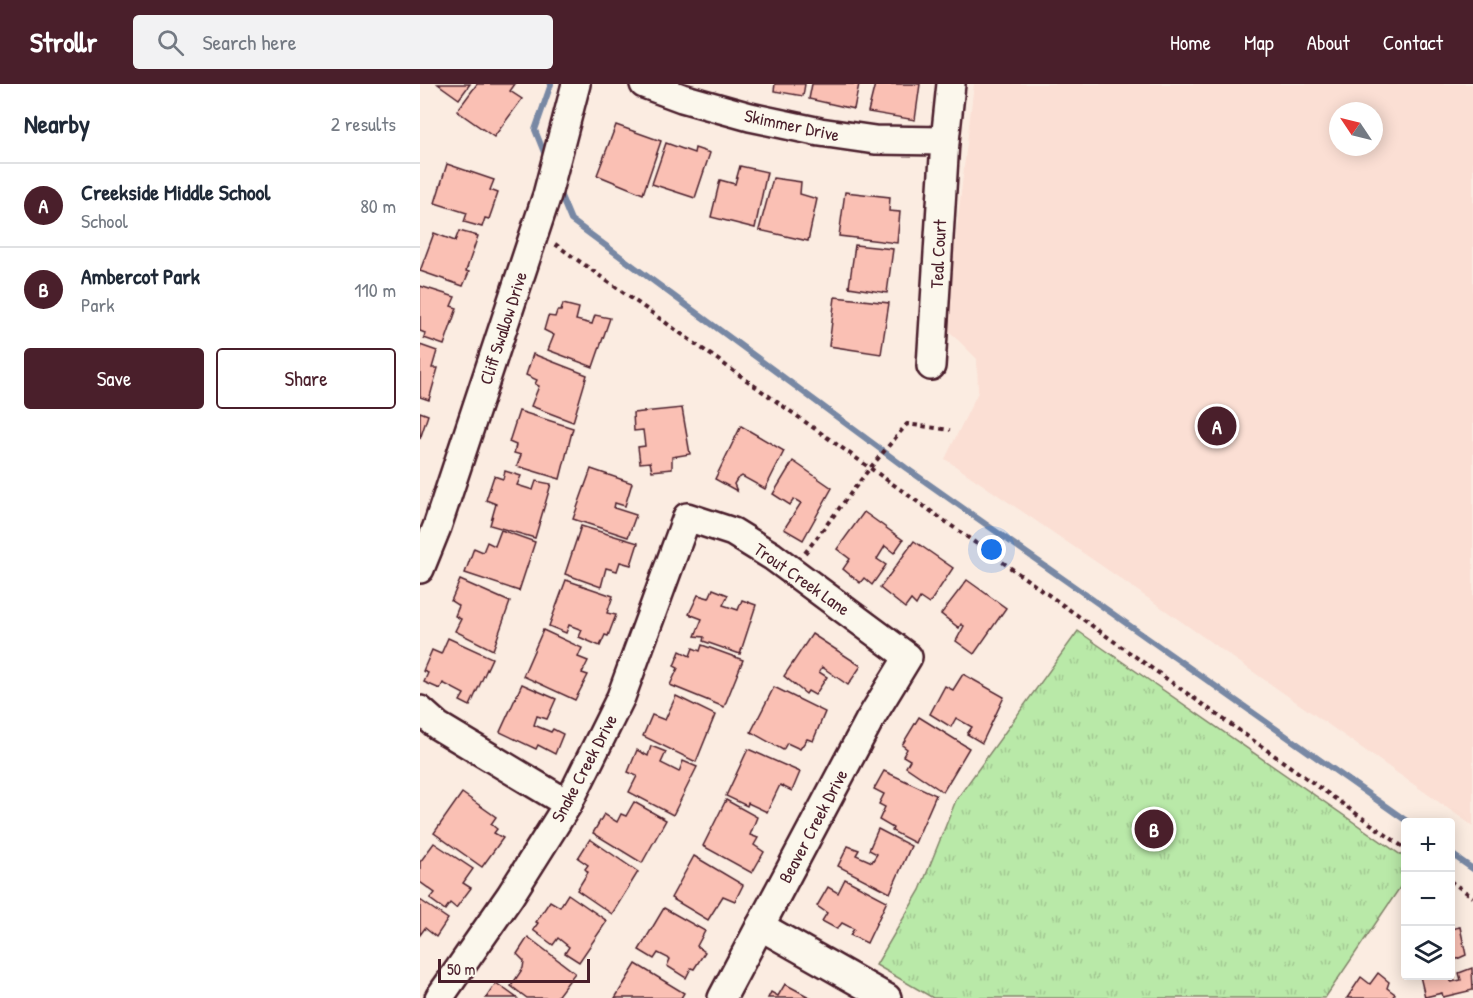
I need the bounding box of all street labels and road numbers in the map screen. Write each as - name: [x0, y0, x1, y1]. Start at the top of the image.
- street label: Skimmer Drive: [742, 103, 842, 147]
- street label: Teal Court: [924, 218, 952, 289]
- street label: Cliff Swallow Drive: [473, 268, 533, 388]
- street label: Trout Creek Lane: [749, 537, 855, 621]
- street label: Snake Creek Drive: [545, 710, 623, 826]
- street label: Beaver Creek Drive: [773, 765, 853, 887]

